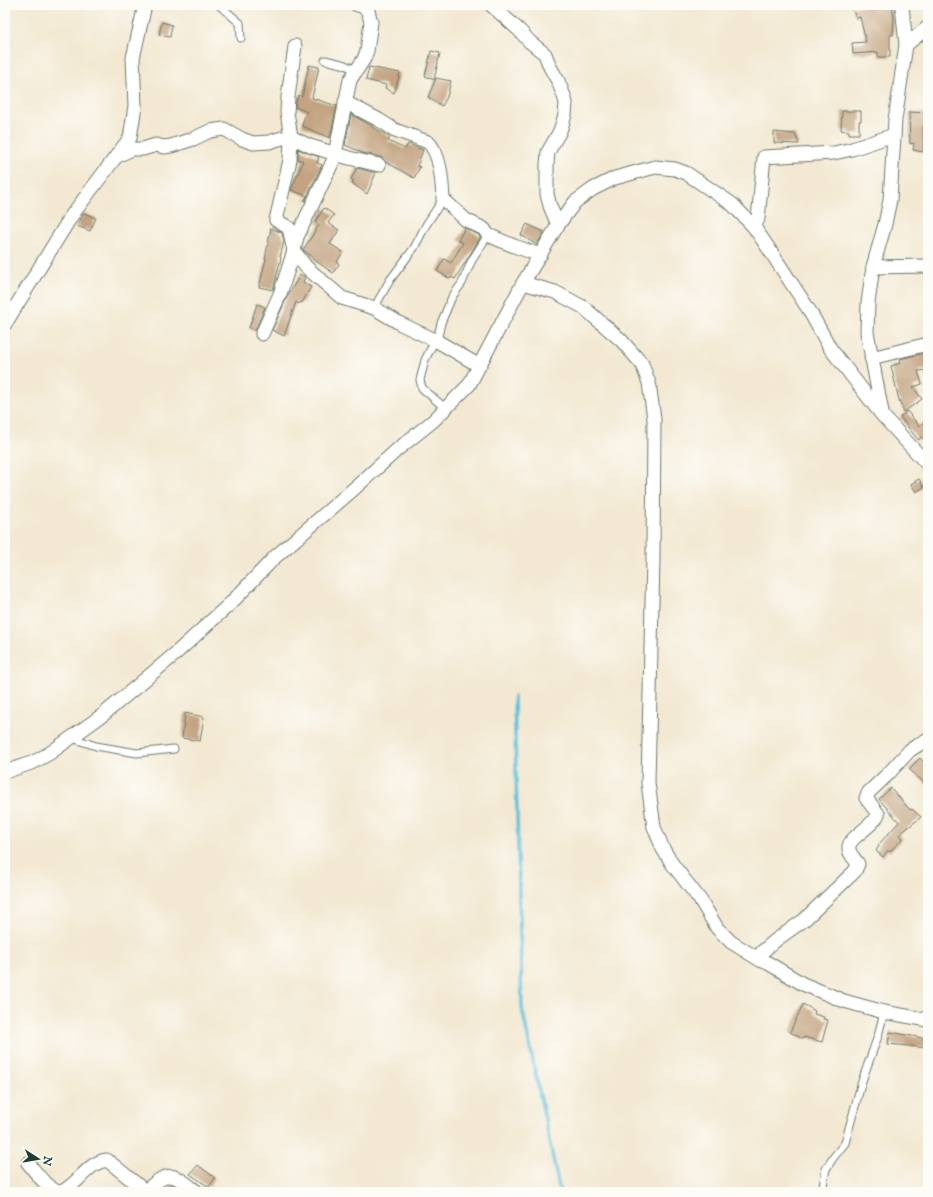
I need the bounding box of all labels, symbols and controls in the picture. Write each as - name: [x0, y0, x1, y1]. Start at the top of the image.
- north arrow: [18, 1139, 58, 1179]
- text: N: [39, 1154, 55, 1167]

